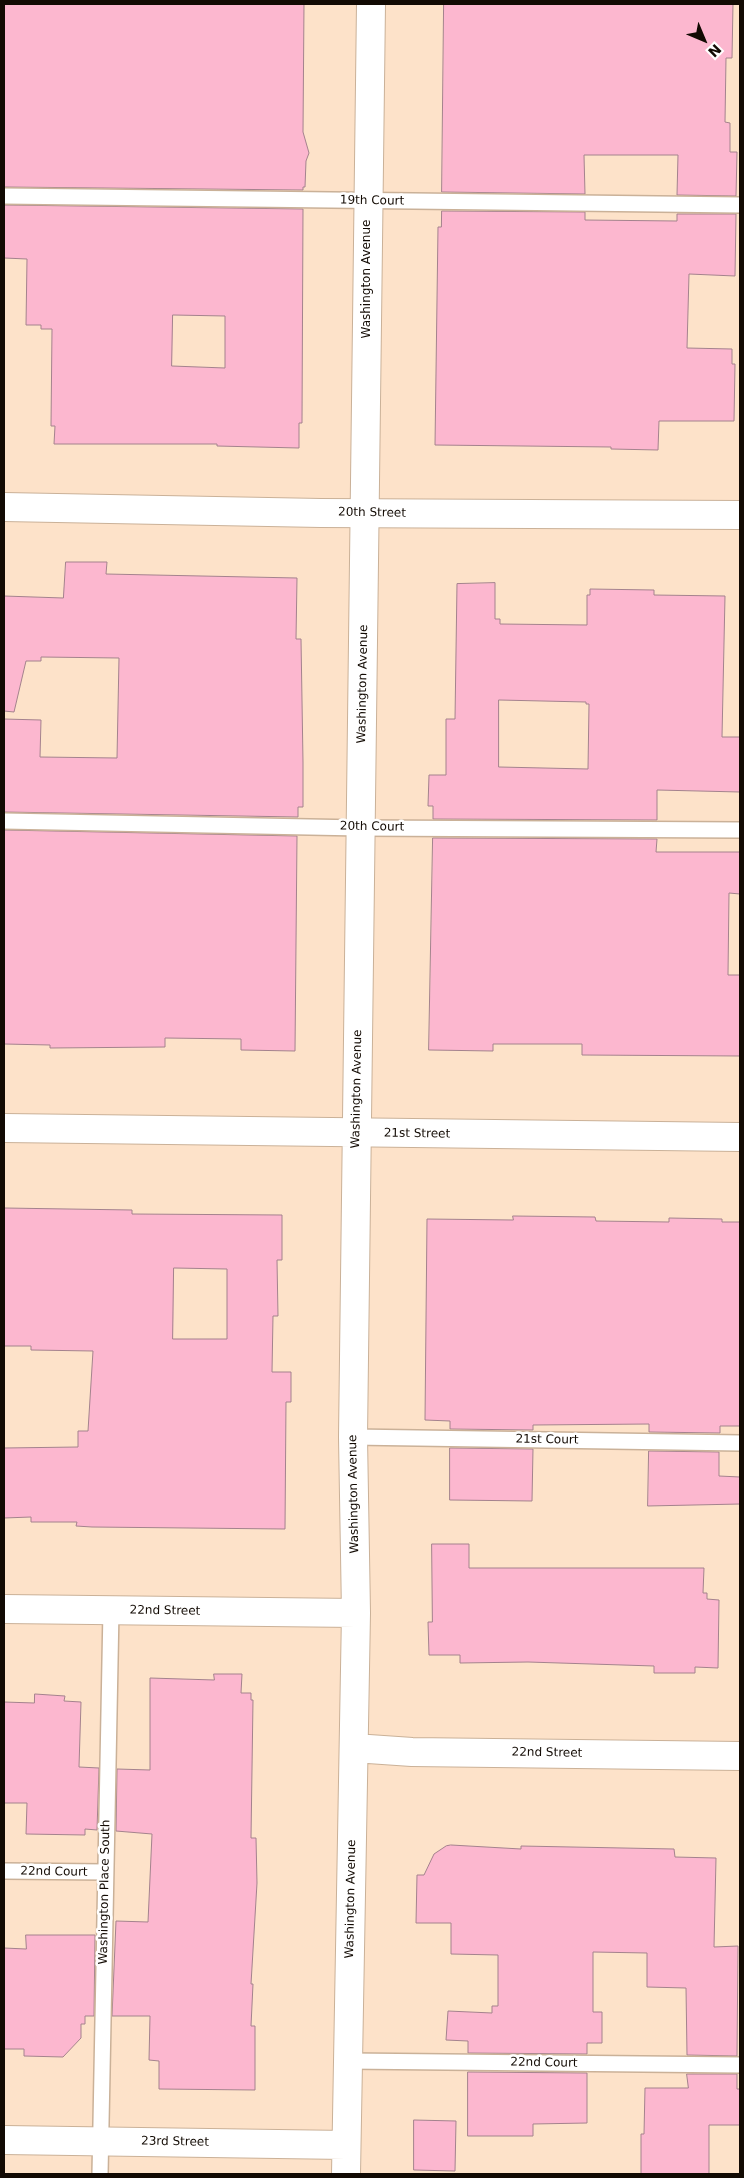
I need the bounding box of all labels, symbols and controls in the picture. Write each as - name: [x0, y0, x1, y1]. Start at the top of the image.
- north arrow: [679, 15, 729, 65]
- text: N: [705, 41, 724, 60]
- street label: 19th Court: [340, 193, 404, 209]
- street label: Washington Avenue: [360, 220, 374, 338]
- street label: 20th Street: [338, 505, 406, 521]
- street label: Washington Avenue: [355, 624, 371, 744]
- street label: 20th Court: [340, 819, 404, 835]
- street label: Washington Avenue: [349, 1029, 365, 1149]
- street label: 21st Street: [384, 1126, 450, 1142]
- street label: 21st Court: [515, 1432, 579, 1448]
- street label: Washington Avenue: [346, 1434, 362, 1554]
- street label: 22nd Street: [129, 1603, 201, 1619]
- street label: 22nd Street: [511, 1745, 583, 1761]
- street label: Washington Place South: [97, 1819, 113, 1965]
- street label: Washington Avenue: [343, 1839, 359, 1959]
- street label: 22nd Court: [20, 1864, 88, 1880]
- street label: 22nd Court: [510, 2055, 578, 2071]
- street label: 23rd Street: [141, 2134, 209, 2150]

